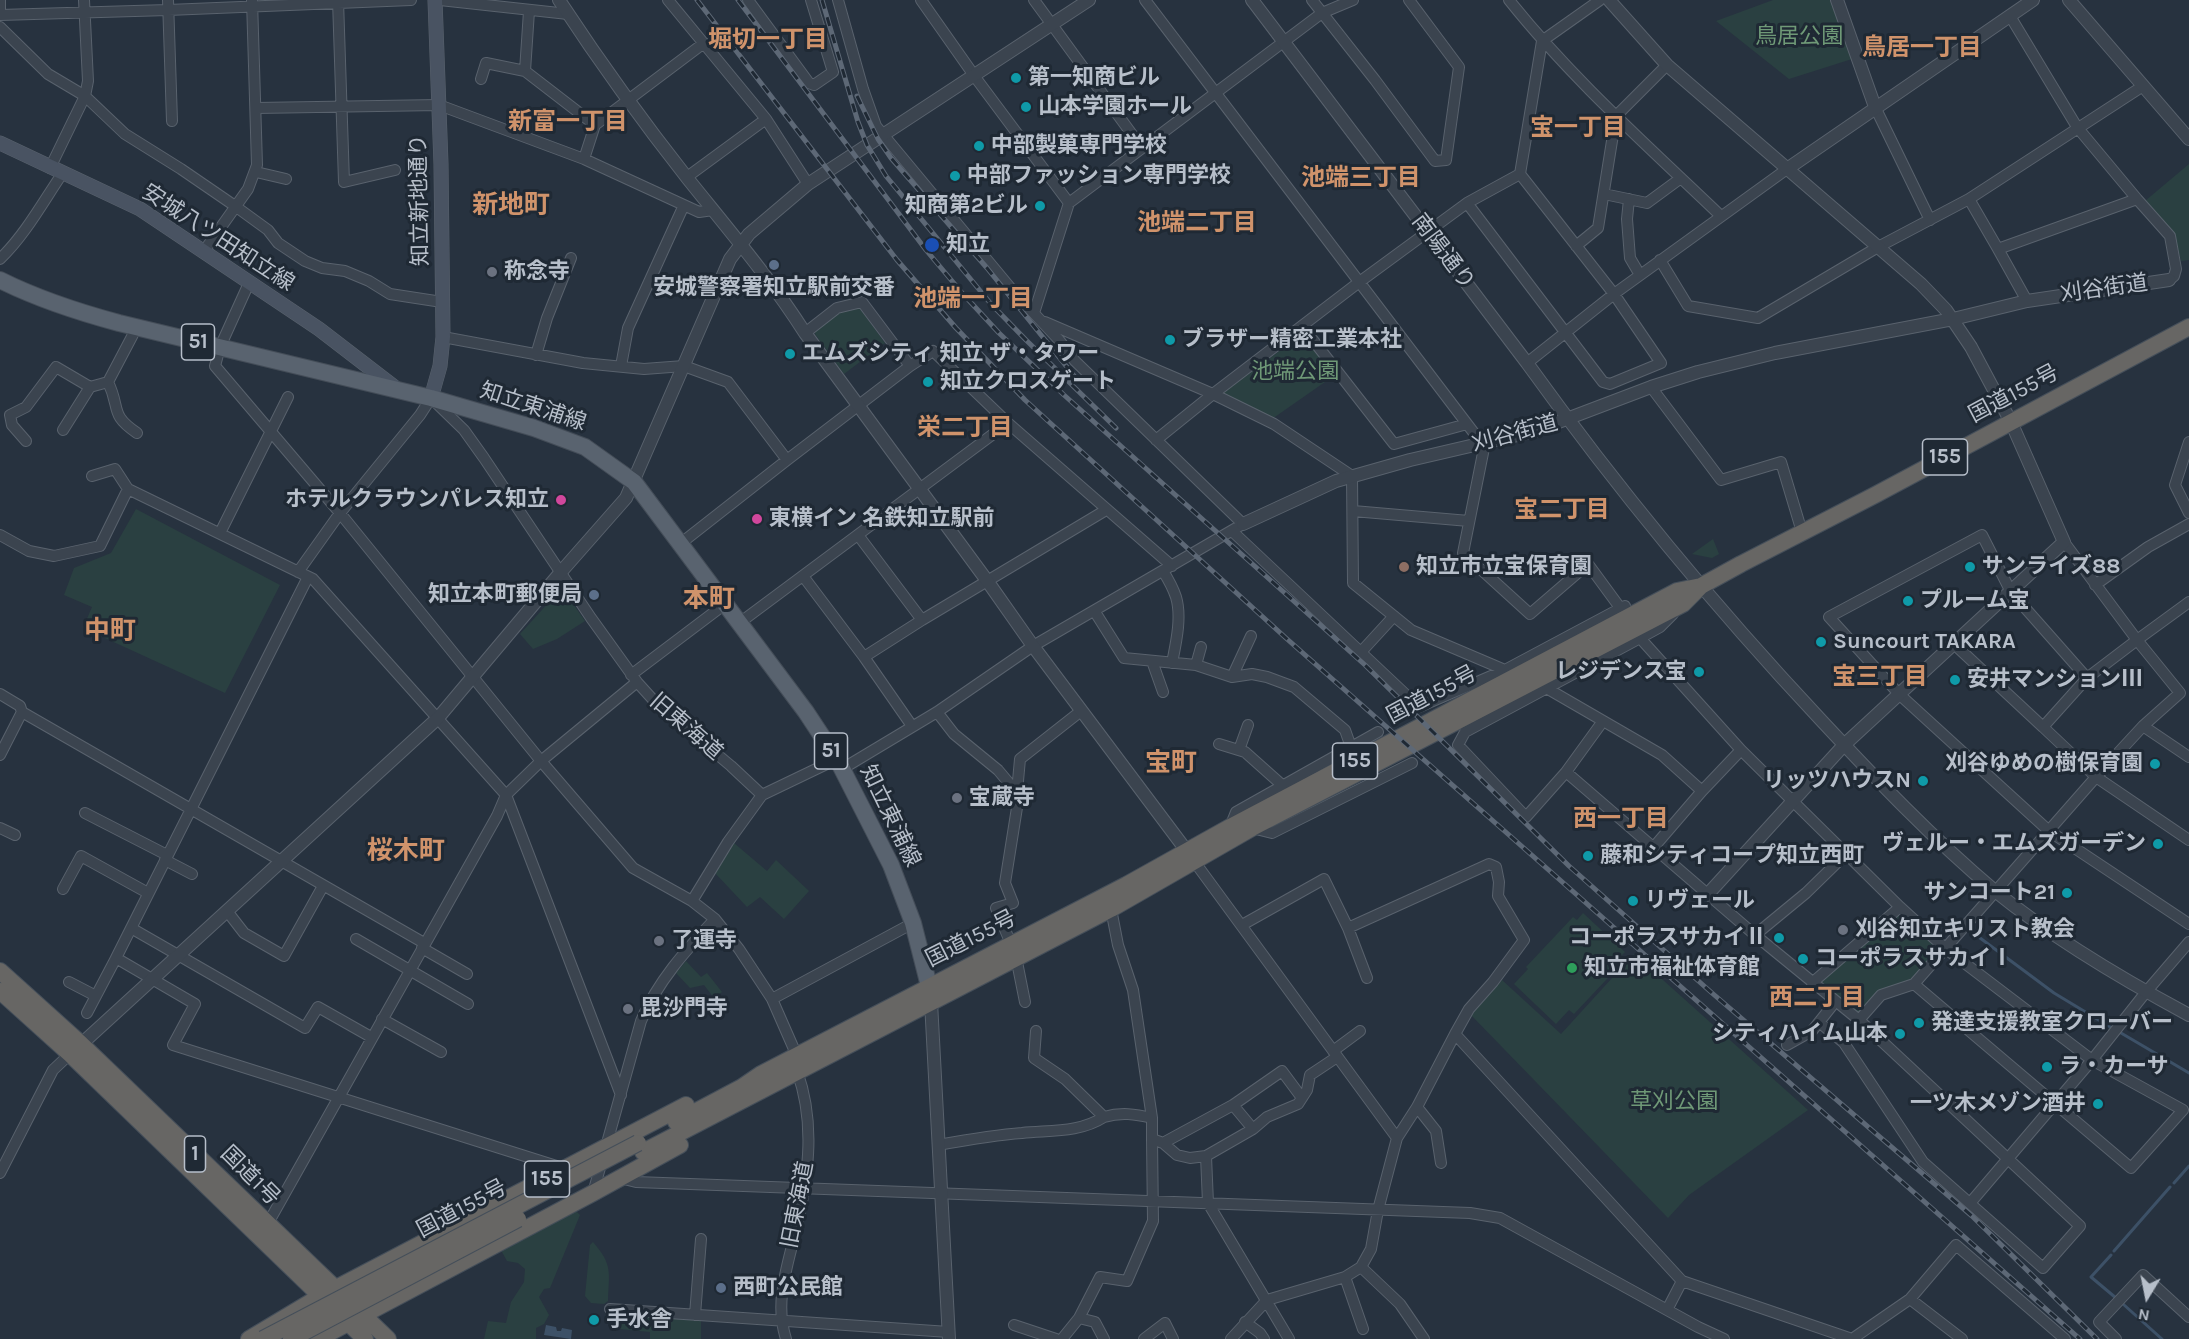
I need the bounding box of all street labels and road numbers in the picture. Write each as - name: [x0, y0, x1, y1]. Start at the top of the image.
- street label: 知立新地通り: [406, 134, 434, 266]
- street label: 安城八ツ田知立線: [137, 179, 299, 297]
- street label: 南陽通り: [1406, 209, 1480, 295]
- street label: 刈谷街道: [2059, 270, 2149, 308]
- road number: 51: [182, 324, 214, 360]
- street label: 国道155号: [1964, 359, 2064, 429]
- street label: 知立東浦線: [477, 377, 589, 437]
- street label: 刈谷街道: [1469, 410, 1561, 458]
- road number: 155: [1922, 439, 1968, 475]
- street label: 国道155号: [1382, 660, 1482, 730]
- street label: 旧東海道: [644, 688, 728, 766]
- road number: 51: [814, 733, 848, 769]
- road number: 155: [1332, 743, 1378, 779]
- street label: 知立東浦線: [854, 761, 926, 871]
- street label: 国道155号: [921, 905, 1021, 973]
- road number: 1: [184, 1136, 206, 1172]
- street label: 国道1号: [215, 1141, 285, 1211]
- street label: 旧東海道: [777, 1159, 819, 1251]
- road number: 155: [524, 1161, 570, 1197]
- street label: 国道155号: [412, 1174, 512, 1244]

